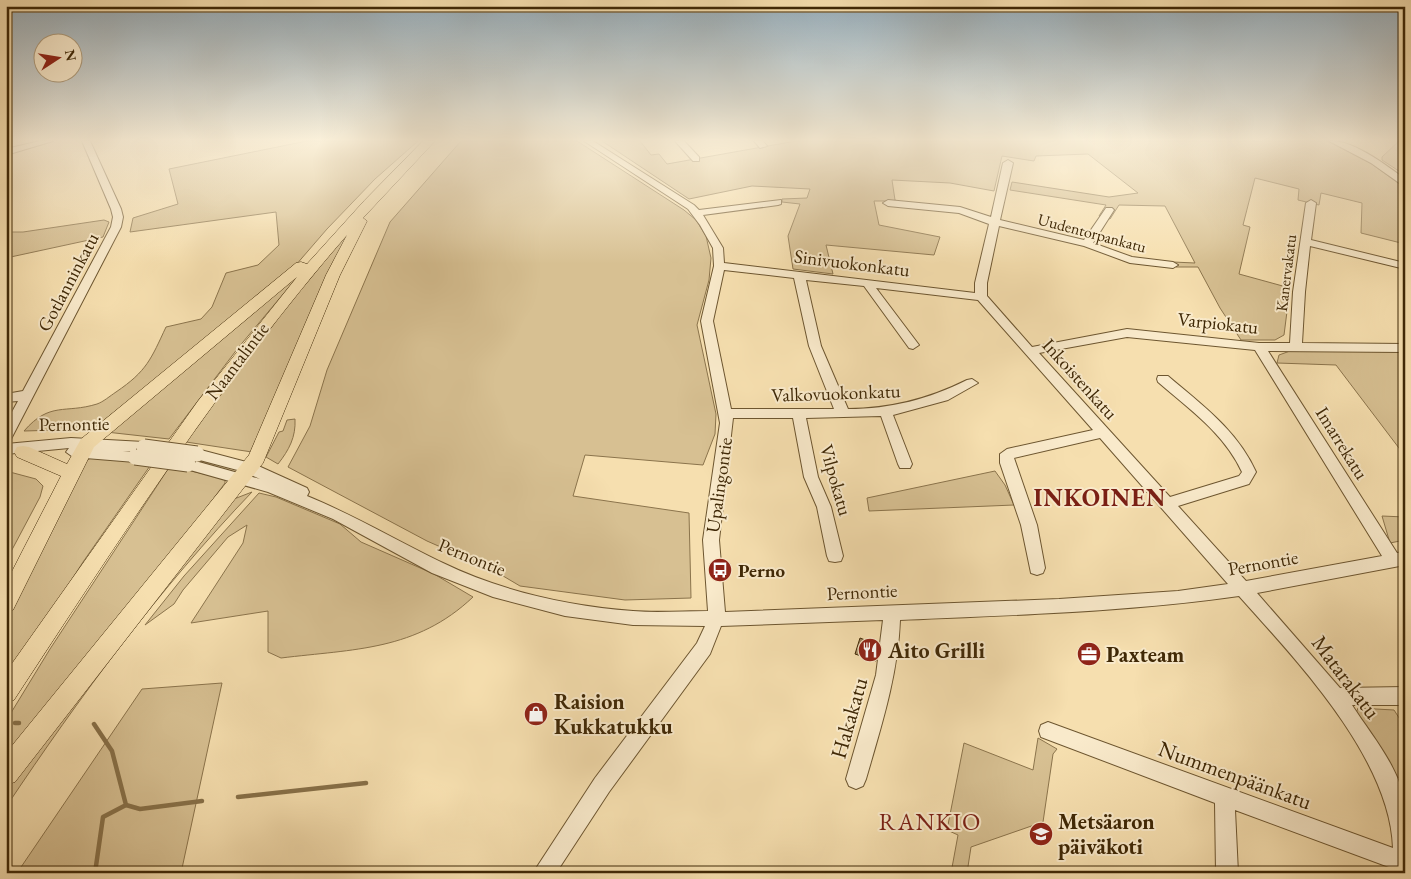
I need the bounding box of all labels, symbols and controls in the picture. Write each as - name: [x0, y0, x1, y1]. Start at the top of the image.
- north arrow: [32, 32, 82, 82]
- text: N: [61, 48, 81, 63]
- street label: Uudentorpankatu: [1035, 208, 1149, 258]
- street label: Gotlanninkatu: [31, 228, 105, 336]
- street label: Kanervakatu: [1271, 233, 1301, 313]
- street label: Sinivuokonkatu: [793, 243, 911, 283]
- street label: Varpiokatu: [1176, 306, 1260, 340]
- street label: Naantalintie: [200, 317, 274, 405]
- street label: Inkoistenkatu: [1037, 333, 1123, 425]
- street label: Valkovuokonkatu: [771, 378, 901, 408]
- street label: Imarrekatu: [1310, 402, 1374, 484]
- street label: Pernontie: [38, 411, 110, 437]
- street label: Upalingontie: [700, 436, 738, 534]
- street label: Vilpokatu: [814, 441, 858, 519]
- district label: INKOINEN: [1034, 482, 1166, 513]
- street label: Pernontie: [434, 532, 510, 582]
- street label: Pernontie: [1226, 545, 1300, 581]
- bus stop icon: Perno: [707, 557, 733, 583]
- place label: Perno: [738, 558, 786, 583]
- street label: Pernontie: [826, 578, 898, 606]
- street label: Matarakatu: [1305, 629, 1387, 725]
- place label: Aito Grilli: [887, 636, 986, 665]
- restaurant icon: Aito Grilli: [857, 637, 883, 663]
- place label: Paxteam: [1106, 640, 1185, 669]
- office icon: Paxteam: [1076, 641, 1102, 667]
- street label: Hakakatu: [824, 674, 875, 762]
- place label: Raision Kukkatukku: [554, 687, 673, 741]
- shop icon: Raision Kukkatukku: [523, 701, 549, 727]
- street label: Nummenpäänkatu: [1154, 734, 1316, 816]
- district label: RANKIO: [879, 806, 981, 837]
- place label: Metsäaron päiväkoti: [1058, 807, 1155, 861]
- school or university icon: Metsäaron päiväkoti: [1028, 821, 1054, 847]

